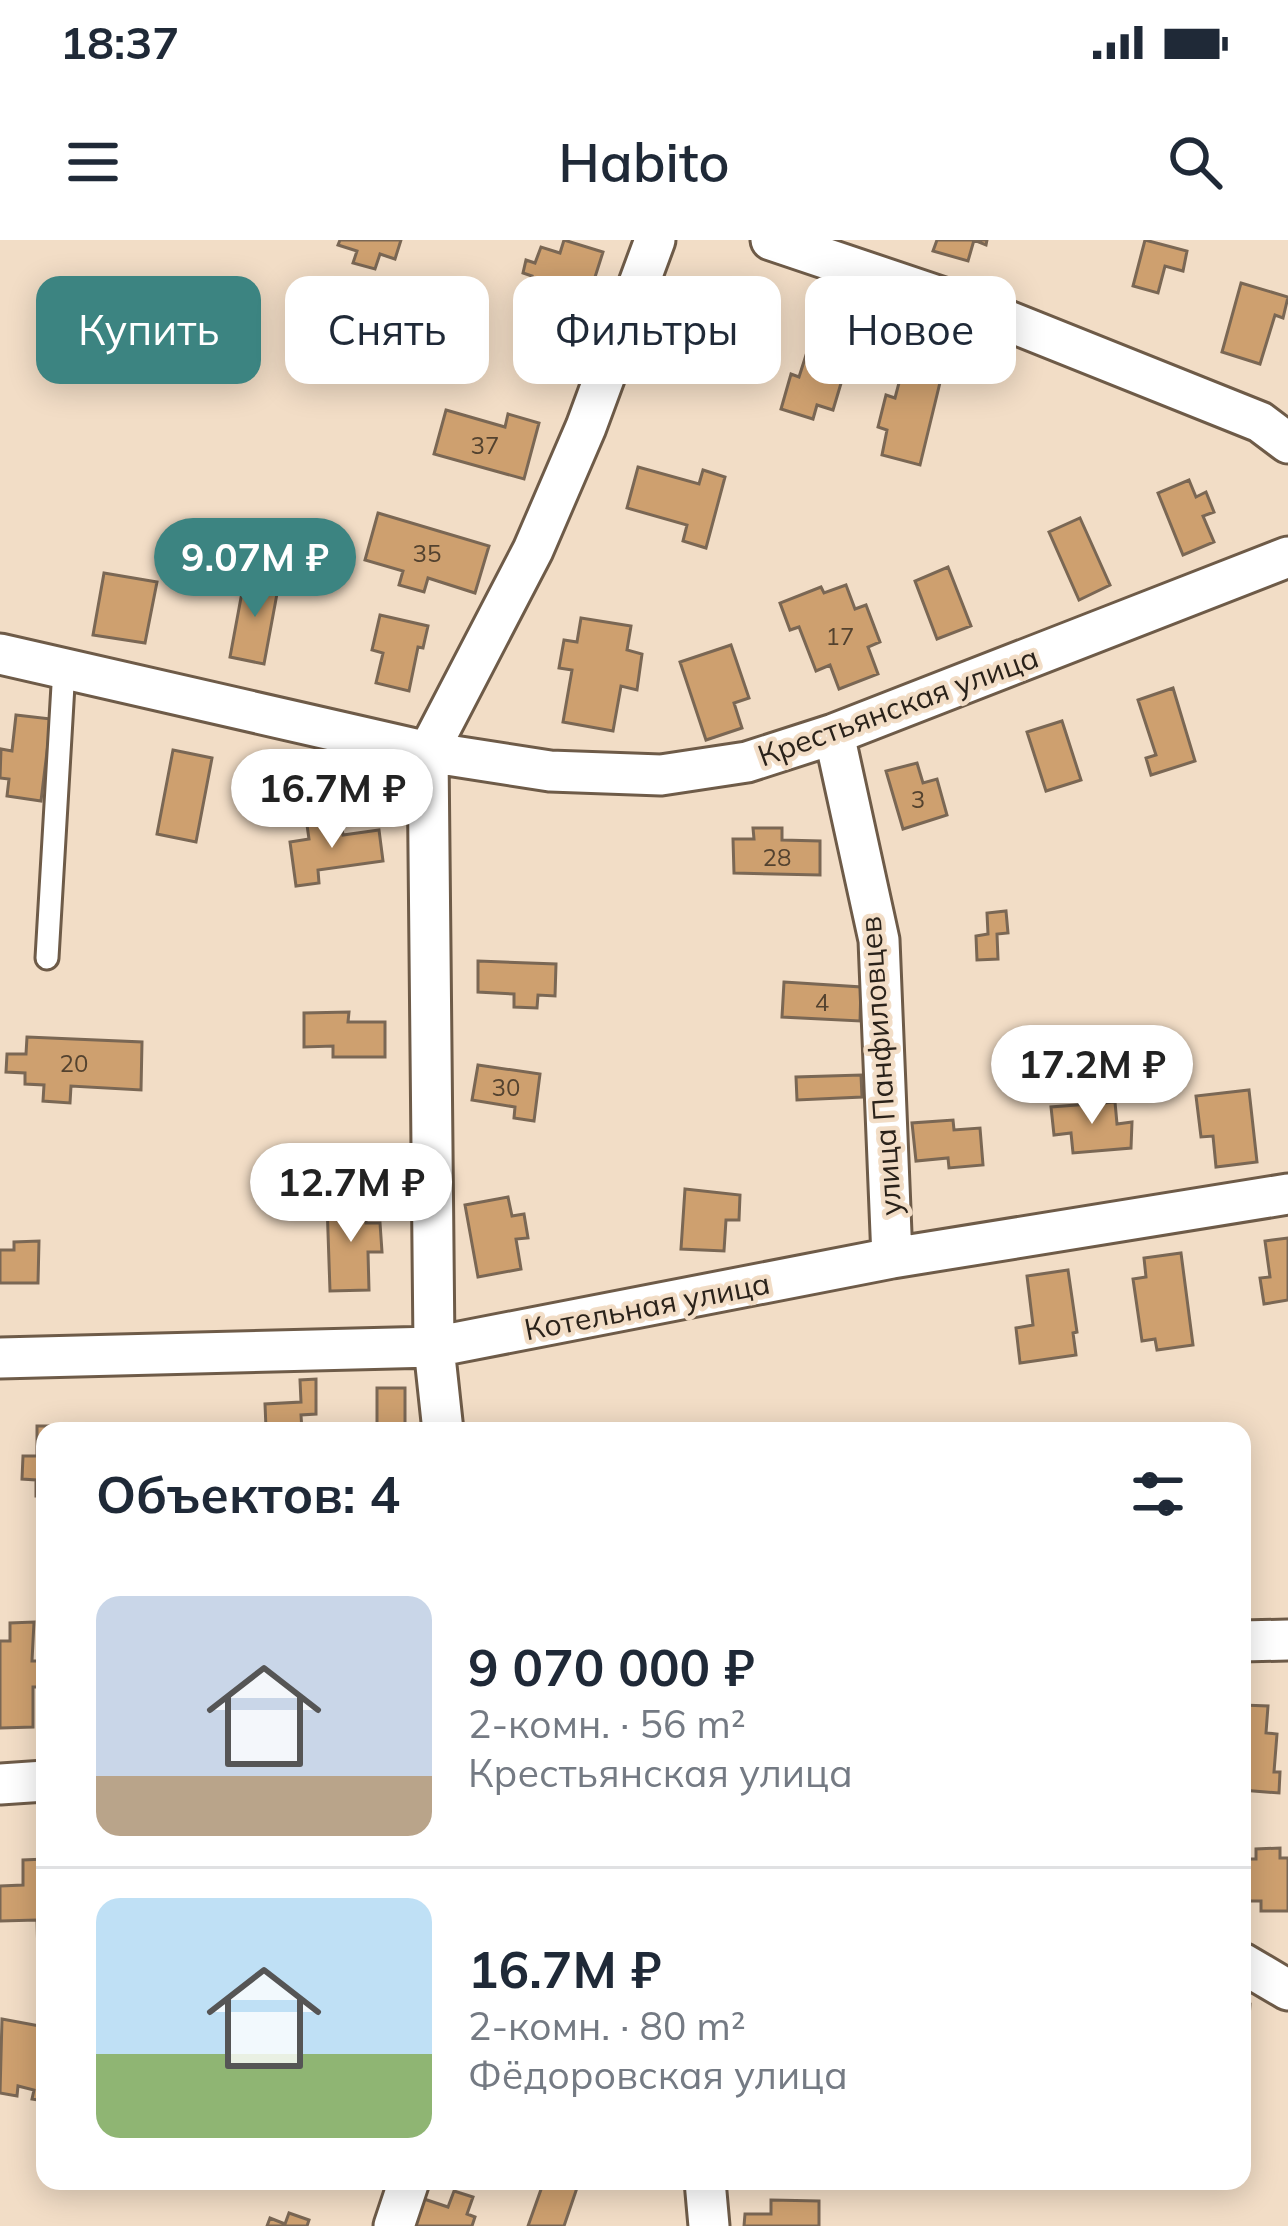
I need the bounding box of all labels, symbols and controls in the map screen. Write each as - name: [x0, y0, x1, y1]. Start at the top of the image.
- text: 18:37: [60, 14, 179, 70]
- text: Habito: [558, 128, 730, 196]
- icon: menu: [60, 129, 126, 195]
- icon: search: [1162, 129, 1228, 195]
- chip: Купить: [36, 276, 261, 384]
- chip: Снять: [285, 276, 489, 384]
- chip: Фильтры: [513, 276, 781, 384]
- chip: Новое: [805, 276, 1016, 384]
- house number: 37: [471, 430, 499, 460]
- pin: 9.07M ₽: [144, 518, 366, 620]
- text: 9.07M ₽: [181, 532, 329, 581]
- house number: 35: [413, 538, 441, 568]
- house number: 17: [826, 621, 854, 651]
- street label: Крестьянская улица: [752, 638, 1044, 774]
- pin: 16.7M ₽: [221, 749, 443, 851]
- text: 16.7M ₽: [258, 763, 406, 812]
- house number: 3: [911, 784, 925, 814]
- house number: 28: [763, 842, 791, 872]
- street label: улица Панфиловцев: [851, 915, 909, 1217]
- house number: 4: [815, 987, 829, 1017]
- pin: 17.2M ₽: [981, 1025, 1203, 1127]
- text: 17.2M ₽: [1018, 1039, 1166, 1088]
- house number: 20: [60, 1048, 88, 1078]
- house number: 30: [492, 1072, 520, 1102]
- pin: 12.7M ₽: [240, 1143, 462, 1245]
- text: 12.7M ₽: [277, 1157, 425, 1206]
- street label: Котельная улица: [521, 1264, 773, 1348]
- icon: filters: [1125, 1461, 1191, 1527]
- text: Объектов: 4: [96, 1462, 400, 1526]
- text: 9 070 000 ₽: [468, 1635, 755, 1699]
- icon: home: [192, 1644, 336, 1788]
- text: 2-комн. · 56 m²: [468, 1699, 746, 1748]
- text: Крестьянская улица: [468, 1748, 853, 1797]
- text: 16.7M ₽: [468, 1937, 661, 2001]
- icon: home: [192, 1946, 336, 2090]
- text: 2-комн. · 80 m²: [468, 2001, 746, 2050]
- text: Фёдоровская улица: [468, 2050, 848, 2099]

